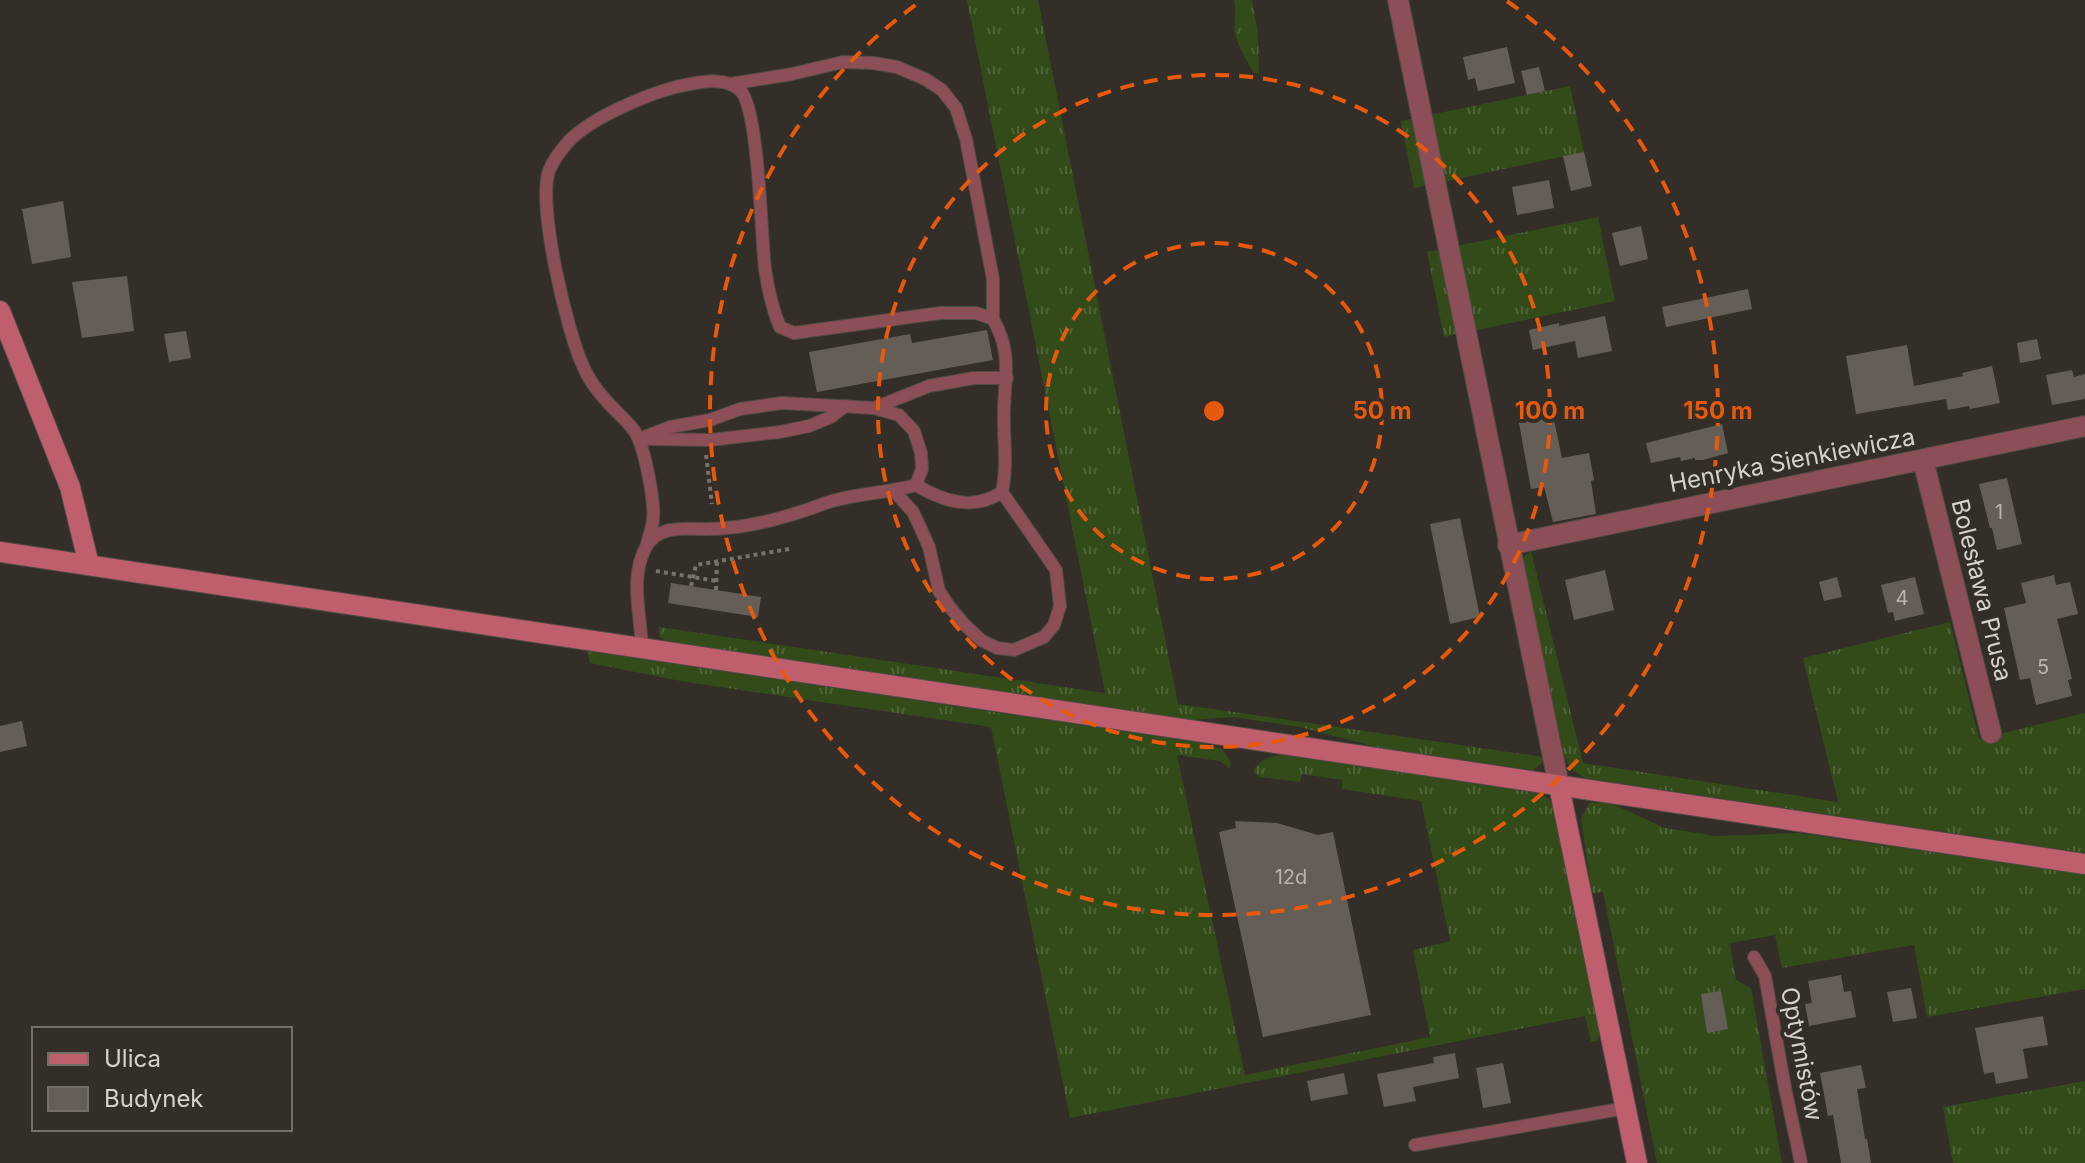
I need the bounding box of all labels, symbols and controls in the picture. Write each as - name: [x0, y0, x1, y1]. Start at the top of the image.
- text: 50 m: [1352, 396, 1412, 425]
- text: 100 m: [1515, 396, 1585, 425]
- text: 150 m: [1683, 396, 1753, 425]
- centre of rings: [1200, 397, 1228, 425]
- street label: Henryka Sienkiewicza: [1667, 422, 1917, 498]
- street label: Bolesława Prusa: [1945, 496, 2019, 684]
- house number: 1: [1995, 500, 2003, 524]
- house number: 4: [1896, 586, 1908, 610]
- house number: 5: [2037, 655, 2049, 679]
- house number: 12d: [1275, 865, 1307, 889]
- street label: Optymistów: [1775, 985, 1829, 1123]
- legend: [32, 1027, 292, 1131]
- text: Ulica: [104, 1044, 161, 1073]
- text: Budynek: [104, 1084, 204, 1113]

